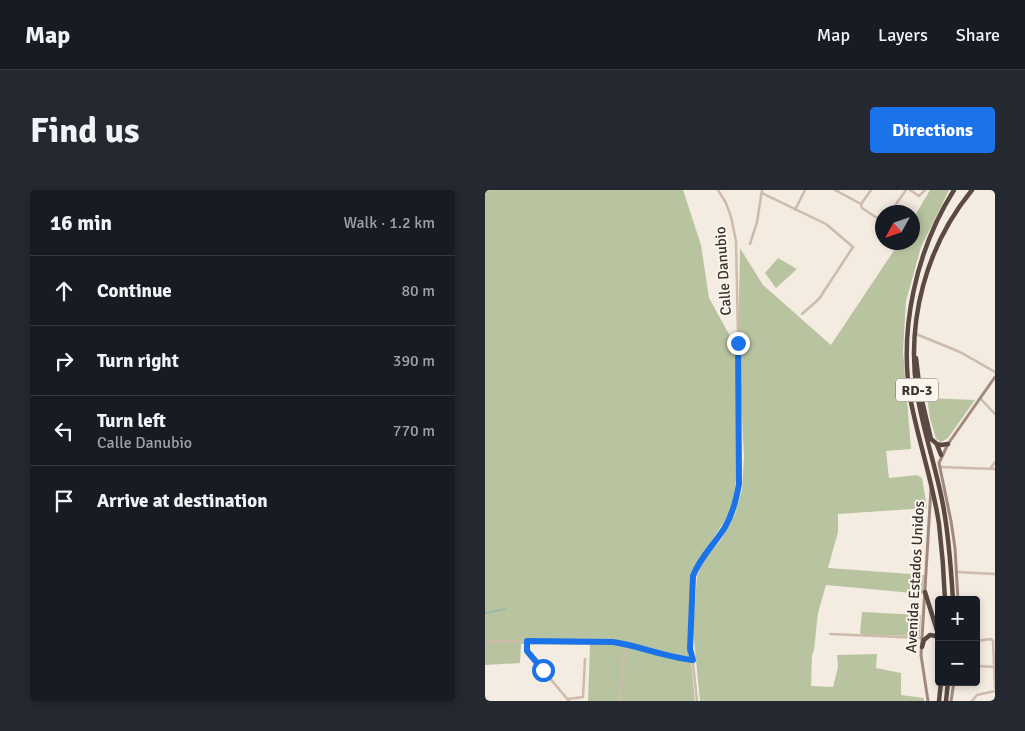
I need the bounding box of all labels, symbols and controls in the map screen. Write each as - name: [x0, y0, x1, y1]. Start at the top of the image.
- text: Map: [25, 20, 70, 50]
- text: Map: [817, 24, 850, 46]
- text: Layers: [878, 24, 928, 46]
- text: Share: [956, 24, 1000, 46]
- button: Directions: [870, 107, 995, 153]
- text: Find us: [30, 109, 140, 152]
- north arrow: [875, 205, 920, 250]
- text: 16 min: [50, 210, 112, 236]
- text: Walk · 1.2 km: [343, 213, 435, 233]
- street label: Calle Danubio: [711, 226, 735, 316]
- icon: ahead: [50, 277, 78, 305]
- text: Continue: [97, 279, 172, 303]
- text: 80 m: [401, 281, 435, 301]
- route end: [727, 332, 750, 355]
- icon: right: [50, 347, 78, 375]
- text: Turn right: [97, 349, 179, 373]
- text: 390 m: [393, 351, 435, 371]
- road number: RD-3: [896, 378, 938, 402]
- text: Turn left: [97, 409, 166, 433]
- icon: left: [50, 417, 78, 445]
- text: 770 m: [393, 421, 435, 441]
- text: Calle Danubio: [97, 433, 192, 453]
- icon: arrive: [50, 487, 78, 515]
- text: Arrive at destination: [97, 489, 268, 513]
- street label: Avenida Estados Unidos: [902, 500, 928, 653]
- map controls: [935, 596, 980, 686]
- button: +: [935, 596, 980, 641]
- button: −: [935, 641, 980, 686]
- route start: [532, 659, 555, 682]

